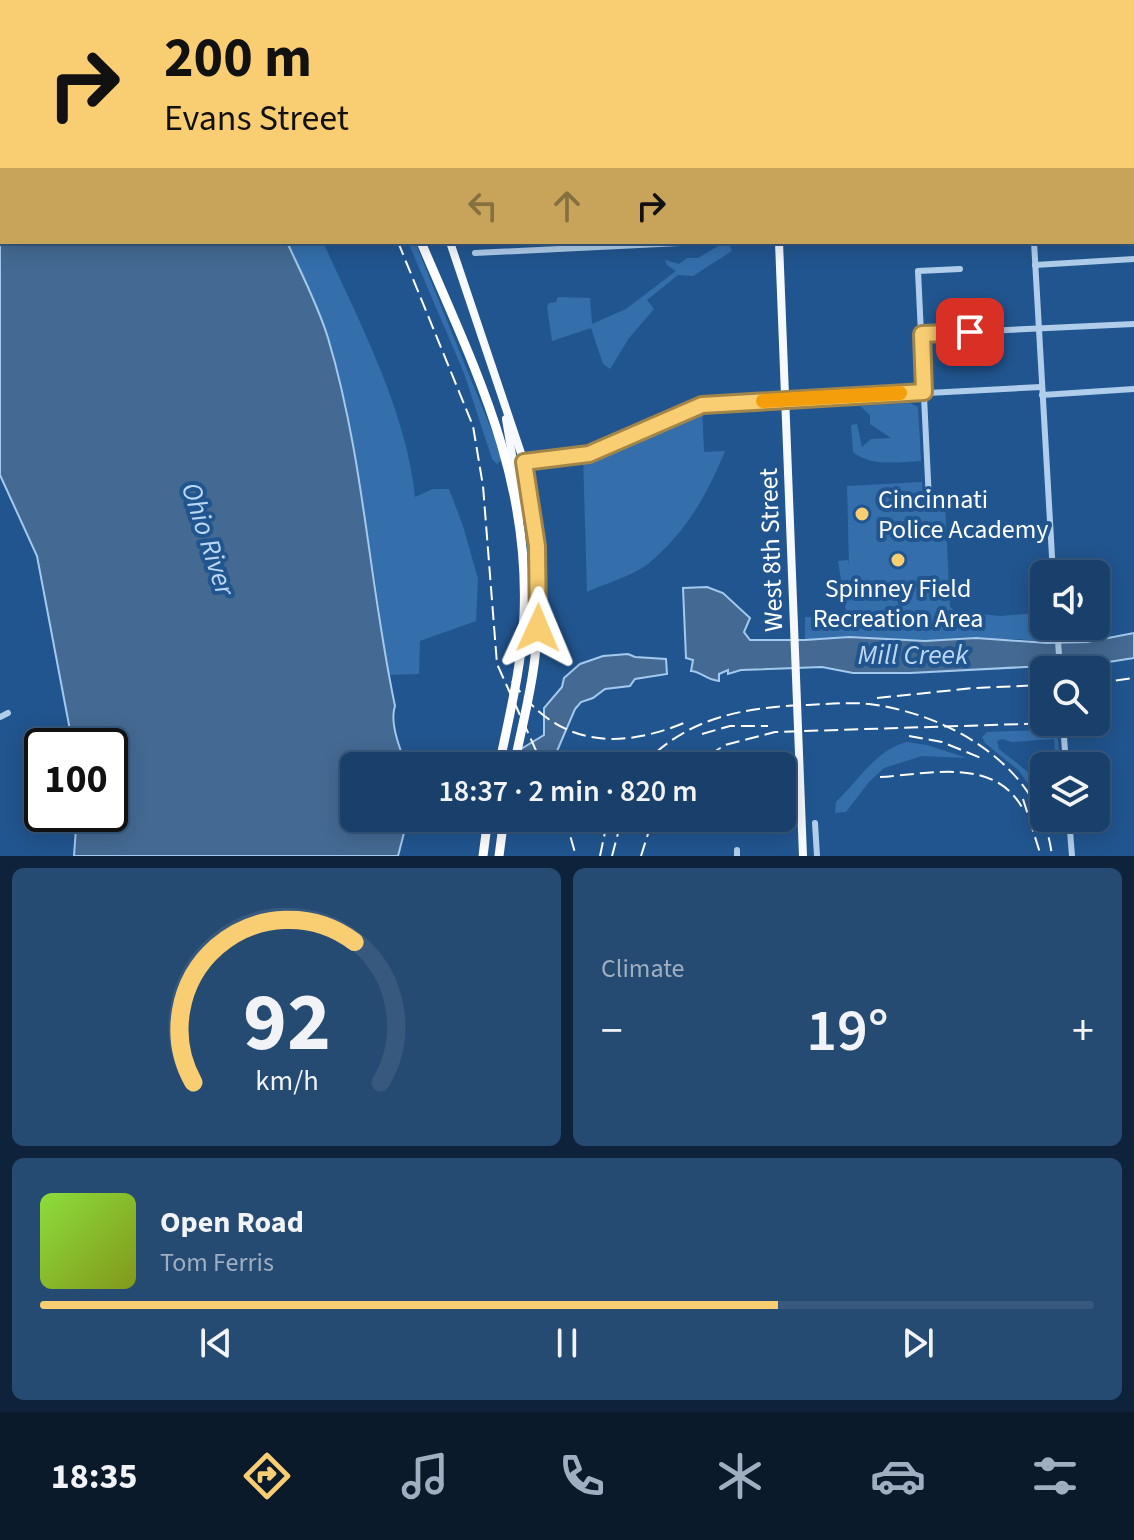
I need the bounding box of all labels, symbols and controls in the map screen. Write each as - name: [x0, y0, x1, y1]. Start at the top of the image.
- text: 200 m: [164, 19, 312, 98]
- icon: right: [32, 32, 136, 136]
- text: Evans Street: [164, 93, 349, 144]
- icon: left: [461, 184, 505, 228]
- icon: ahead: [545, 184, 589, 228]
- icon: right: [629, 184, 673, 228]
- pin: [936, 298, 1004, 366]
- icon: arrive: [948, 310, 992, 354]
- street label: West 8th Street: [750, 467, 792, 633]
- water label: Ohio River: [171, 477, 245, 602]
- place label: Cincinnati Police Academy: [878, 481, 1048, 548]
- marker: Cincinnati Police Academy: [853, 505, 871, 523]
- marker: Spinney Field Recreation Area: [889, 551, 907, 569]
- map controls: [1030, 560, 1110, 832]
- button: sound: [1030, 560, 1110, 640]
- place label: Spinney Field Recreation Area: [813, 570, 983, 637]
- position arrow: [496, 586, 580, 670]
- water label: Mill Creek: [858, 635, 969, 675]
- button: search: [1030, 656, 1110, 736]
- speed limit sign: 100: [24, 728, 128, 832]
- button: layers: [1030, 752, 1110, 832]
- text: 18:37 · 2 min · 820 m: [438, 770, 698, 813]
- text: Climate: [601, 950, 685, 987]
- text: 92: [243, 964, 330, 1082]
- text: 19°: [806, 989, 889, 1074]
- text: −: [601, 1000, 623, 1063]
- text: +: [1072, 1000, 1094, 1063]
- text: km/h: [255, 1061, 318, 1101]
- text: Open Road: [160, 1201, 304, 1244]
- text: Tom Ferris: [160, 1244, 274, 1281]
- icon: previous: [194, 1321, 238, 1365]
- icon: pause: [545, 1321, 589, 1365]
- icon: next: [896, 1321, 940, 1365]
- icon: directions: [239, 1448, 295, 1504]
- icon: music: [397, 1448, 453, 1504]
- icon: phone: [554, 1448, 610, 1504]
- icon: climate: [712, 1448, 768, 1504]
- icon: car: [870, 1448, 926, 1504]
- icon: filters: [1027, 1448, 1083, 1504]
- text: 18:35: [51, 1451, 138, 1502]

